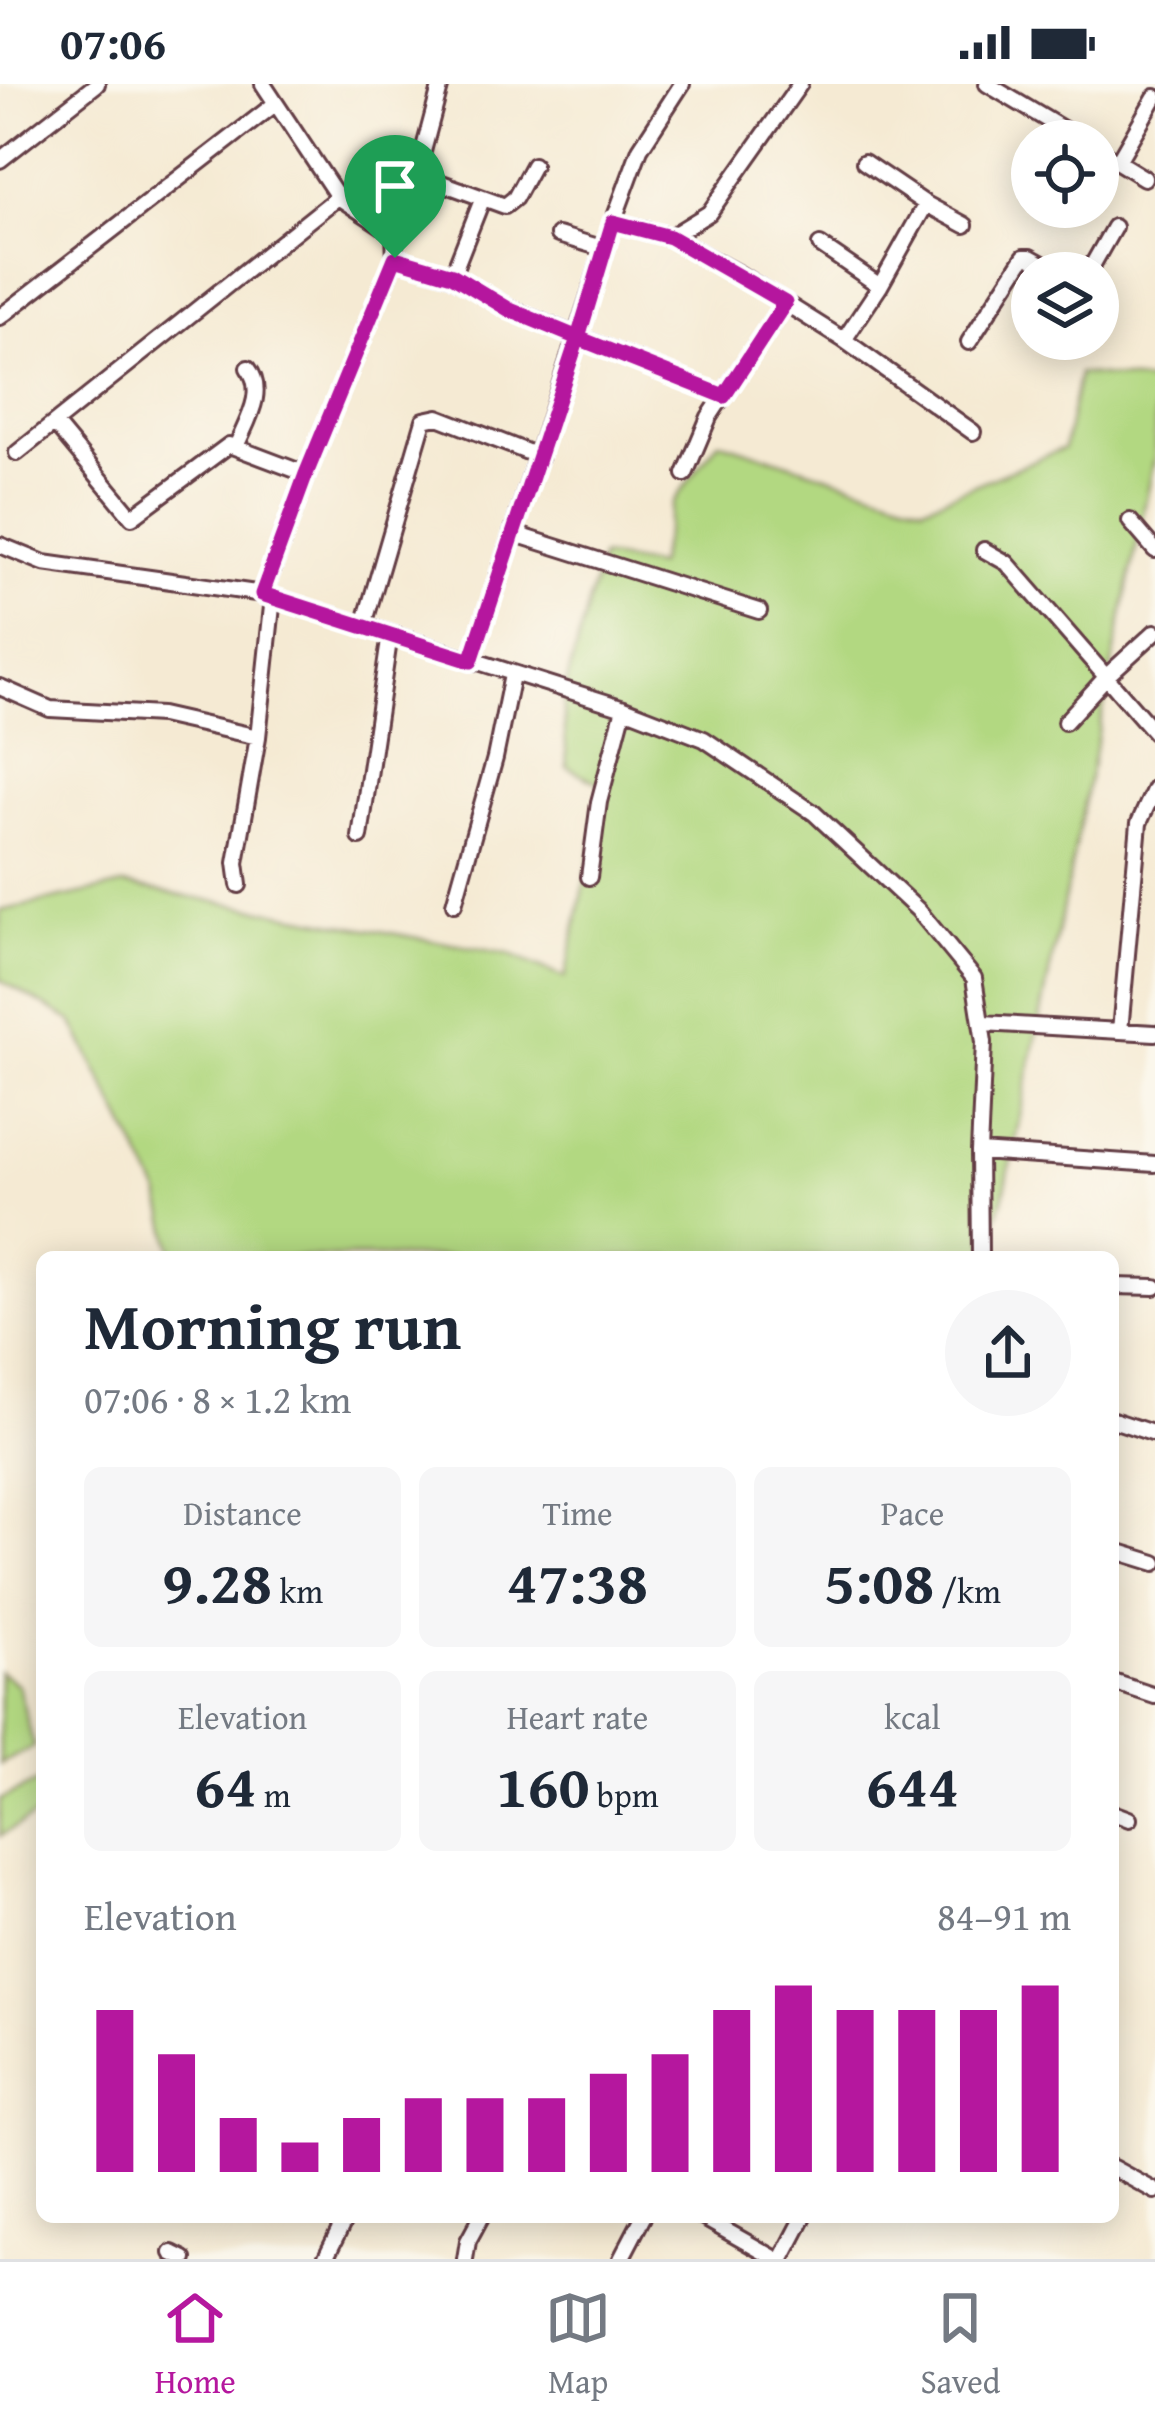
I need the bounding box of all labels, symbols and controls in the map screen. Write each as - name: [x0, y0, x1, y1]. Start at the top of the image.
- text: 07:06: [60, 10, 166, 75]
- map controls: [1011, 120, 1119, 360]
- button: locate: [1011, 120, 1119, 228]
- pin: [344, 135, 446, 258]
- icon: arrive: [362, 153, 428, 219]
- button: layers: [1011, 252, 1119, 360]
- text: Morning run: [84, 1276, 461, 1373]
- button: share: [945, 1290, 1071, 1416]
- text: 07:06 · 8 × 1.2 km: [84, 1370, 351, 1427]
- text: Distance: [183, 1489, 302, 1537]
- text: Time: [542, 1489, 613, 1537]
- text: Pace: [881, 1489, 944, 1537]
- text: 9.28: [162, 1537, 272, 1625]
- text: 47:38: [507, 1537, 648, 1625]
- text: 5:08: [824, 1537, 934, 1625]
- text: km: [272, 1567, 323, 1615]
- text: /km: [934, 1567, 1001, 1615]
- text: Elevation: [178, 1693, 307, 1741]
- text: Heart rate: [507, 1693, 648, 1741]
- text: kcal: [884, 1693, 941, 1741]
- text: 64: [194, 1741, 256, 1829]
- text: 160: [496, 1741, 590, 1829]
- text: 644: [866, 1741, 959, 1829]
- text: m: [256, 1771, 291, 1819]
- text: bpm: [590, 1771, 659, 1819]
- text: Elevation: [84, 1887, 237, 1944]
- text: 84–91 m: [937, 1887, 1071, 1944]
- tab: Home: [155, 2285, 236, 2405]
- tab: Map: [545, 2285, 611, 2405]
- tab: Saved: [920, 2285, 1000, 2405]

